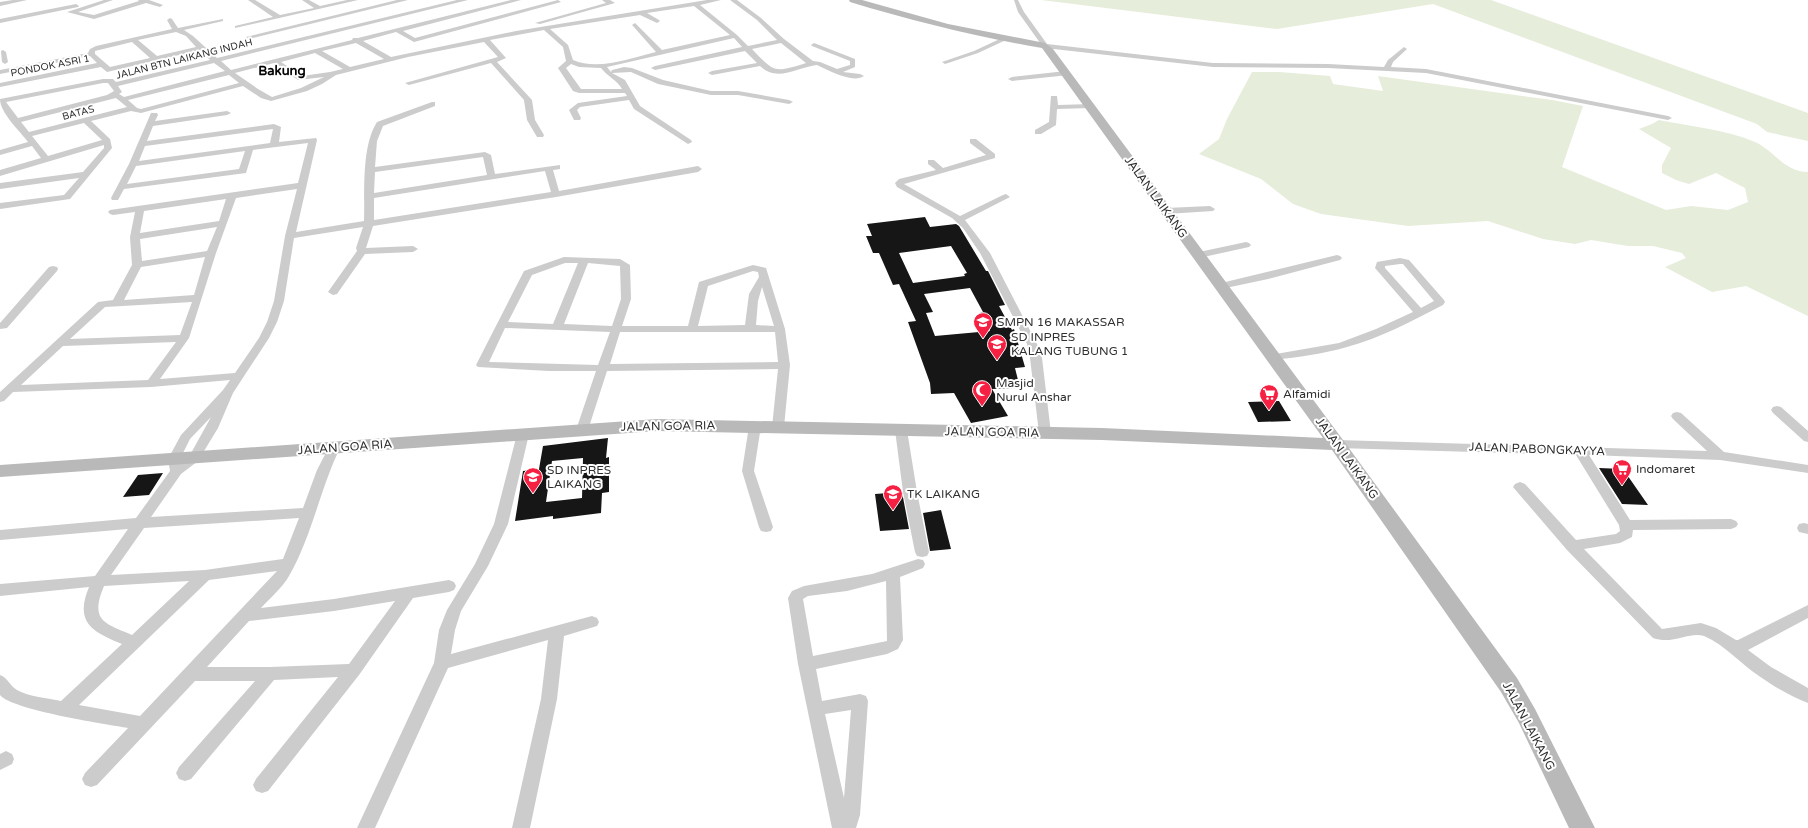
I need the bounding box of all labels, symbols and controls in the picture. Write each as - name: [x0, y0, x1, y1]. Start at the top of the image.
- street label: JALAN BTN LAIKANG INDAH: [115, 36, 254, 82]
- street label: PONDOK ASRI 1: [10, 52, 91, 80]
- district label: Bakung: [258, 63, 306, 79]
- street label: BATAS: [61, 103, 96, 123]
- street label: JALAN LAIKANG: [1122, 153, 1190, 241]
- school or university icon: SMPN 16 MAKASSAR: [972, 311, 994, 339]
- place label: SMPN 16 MAKASSAR: [997, 315, 1125, 329]
- place label: SD INPRES KALANG TUBUNG 1: [1011, 330, 1128, 358]
- school or university icon: SD INPRES KALANG TUBUNG 1: [986, 333, 1008, 361]
- place label: Masjid Nurul Anshar: [996, 376, 1072, 404]
- mosque icon: Masjid Nurul Anshar: [971, 379, 993, 407]
- supermarket icon: Alfamidi: [1258, 383, 1280, 411]
- place label: Alfamidi: [1283, 387, 1331, 401]
- street label: JALAN LAIKANG: [1313, 414, 1381, 502]
- street label: JALAN GOA RIA: [621, 418, 715, 434]
- street label: JALAN GOA RIA: [945, 424, 1039, 440]
- street label: JALAN GOA RIA: [297, 437, 393, 457]
- street label: JALAN PABONGKAYYA: [1469, 440, 1605, 458]
- supermarket icon: Indomaret: [1611, 458, 1633, 486]
- place label: Indomaret: [1636, 462, 1695, 476]
- place label: SD INPRES LAIKANG: [547, 463, 611, 491]
- school or university icon: SD INPRES LAIKANG: [522, 466, 544, 494]
- school or university icon: TK LAIKANG: [882, 483, 904, 511]
- place label: TK LAIKANG: [907, 487, 980, 501]
- street label: JALAN LAIKANG: [1500, 680, 1558, 772]

